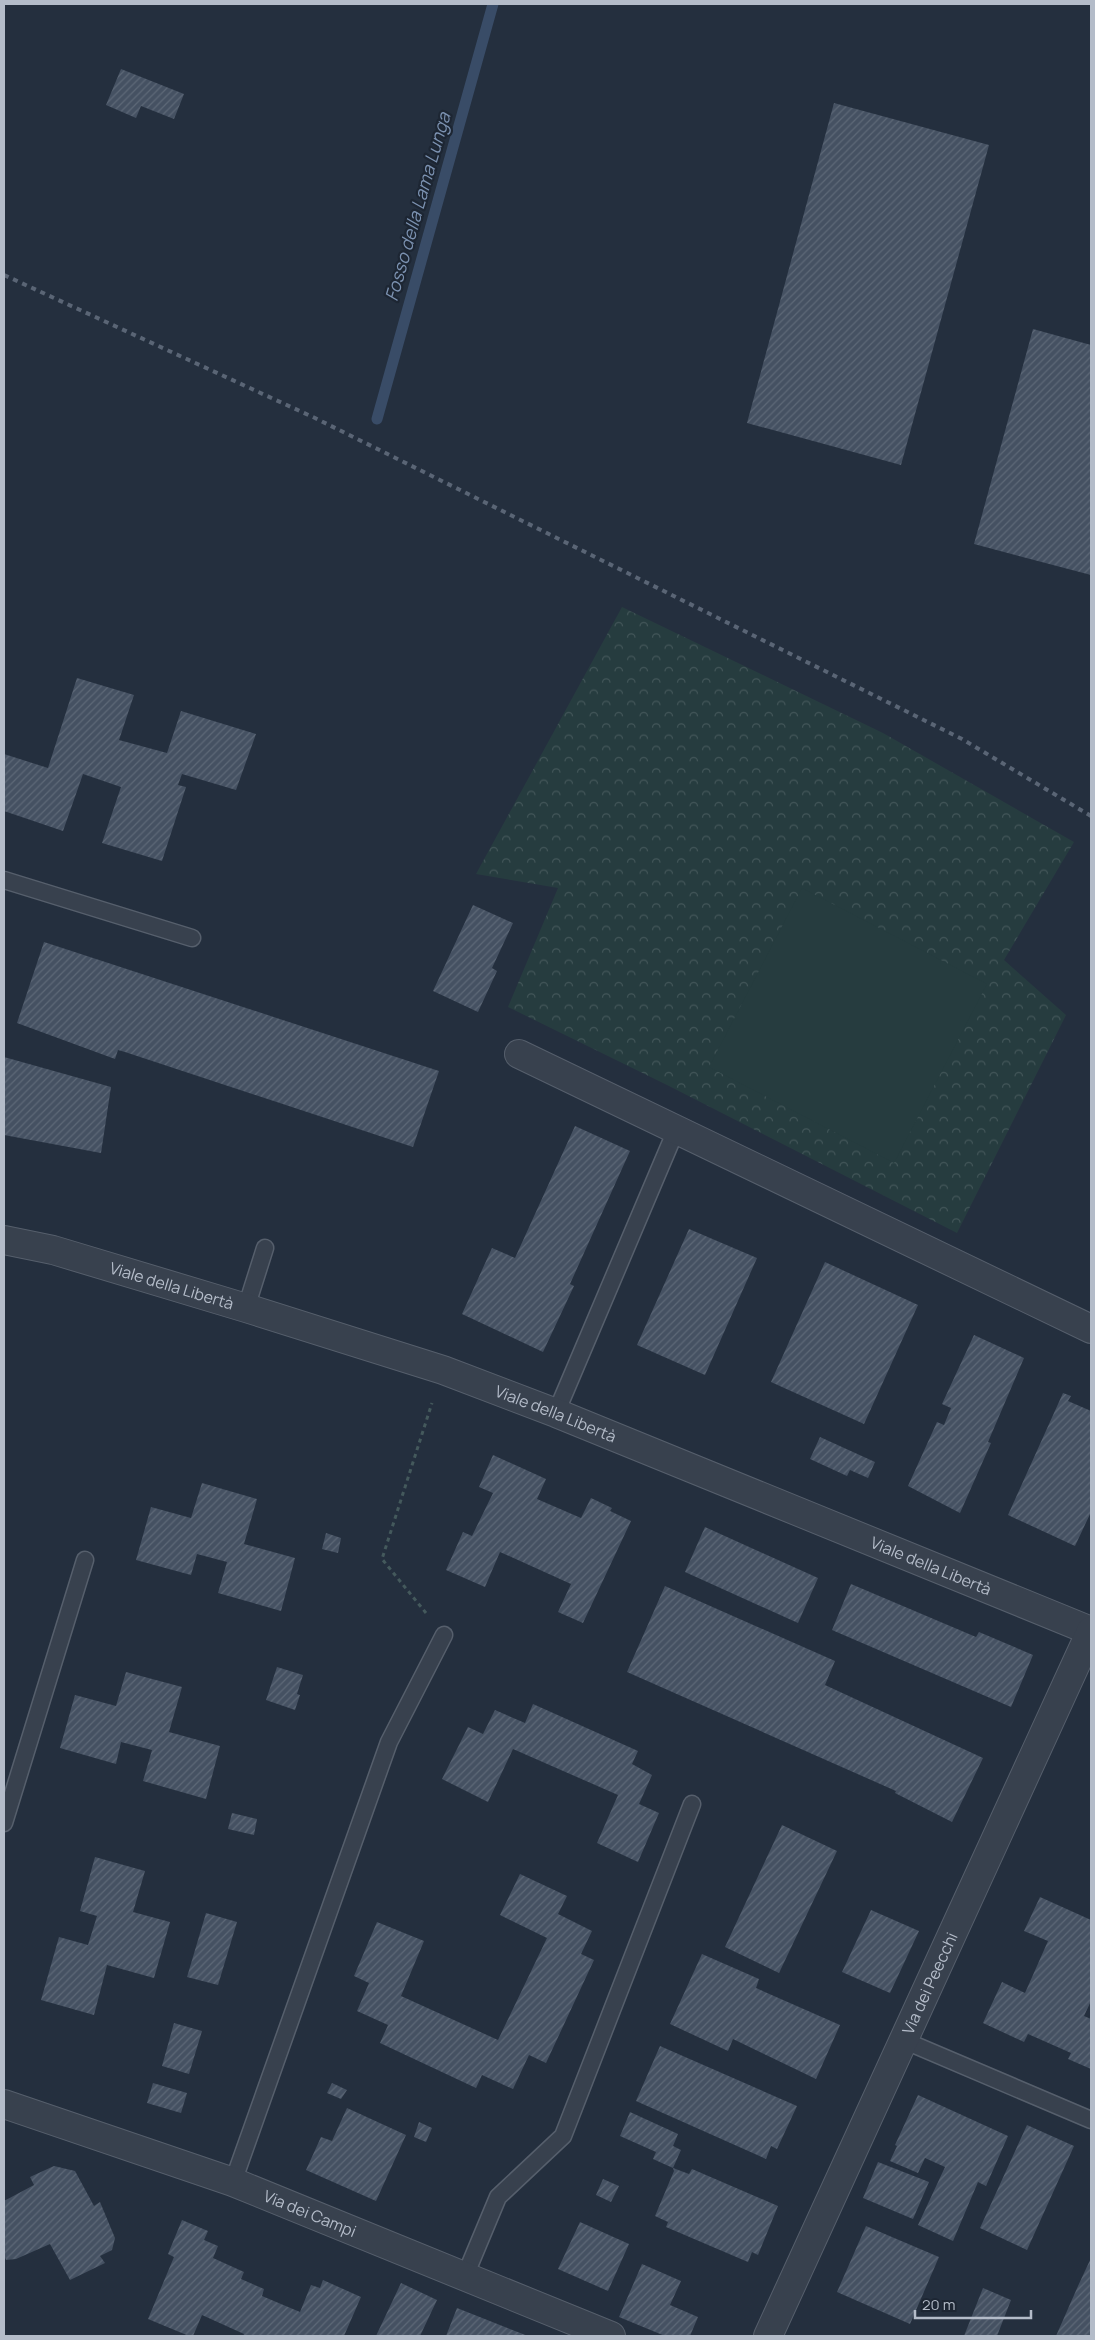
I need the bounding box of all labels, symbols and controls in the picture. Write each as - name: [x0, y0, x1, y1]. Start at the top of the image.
- water label: Fosso della Lama Lunga: [379, 109, 456, 304]
- street label: Viale della Libertà: [107, 1257, 236, 1315]
- street label: Viale della Libertà: [492, 1380, 620, 1447]
- street label: Viale della Libertà: [867, 1531, 995, 1600]
- street label: Via dei Peecchi: [897, 1929, 963, 2038]
- street label: Via dei Campi: [260, 2185, 360, 2242]
- scale bar: [915, 2288, 1031, 2320]
- text: 20 m: [922, 2294, 955, 2315]

